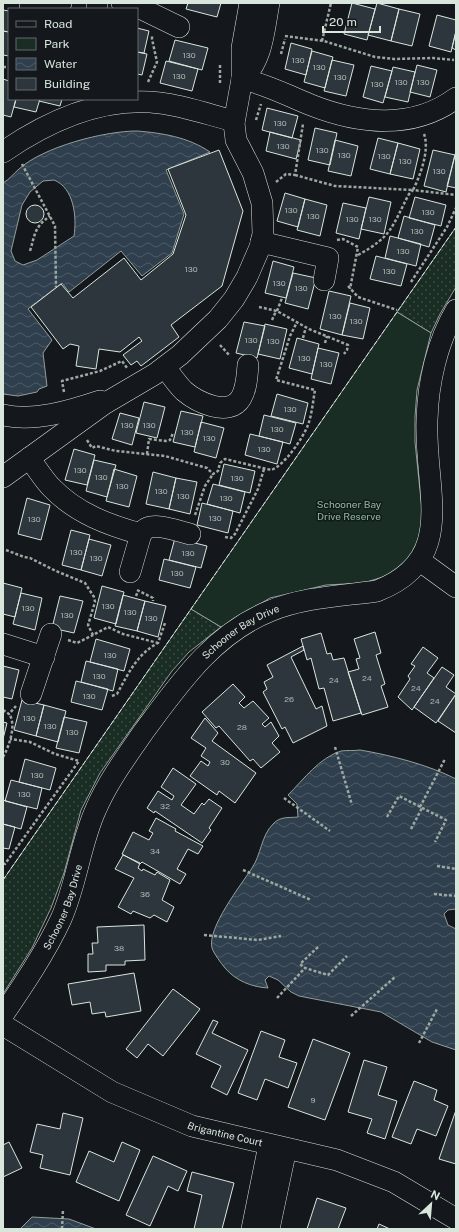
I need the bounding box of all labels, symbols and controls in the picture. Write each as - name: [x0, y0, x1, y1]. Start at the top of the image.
- legend: [8, 8, 138, 100]
- scale bar: [323, 8, 380, 34]
- text: 20 m: [329, 15, 357, 29]
- text: Road: [44, 17, 72, 31]
- text: Park: [44, 37, 70, 51]
- house number: 130: [182, 50, 196, 60]
- house number: 130: [291, 55, 305, 65]
- text: Water: [44, 57, 78, 71]
- house number: 130: [312, 62, 326, 72]
- house number: 130: [172, 71, 186, 81]
- house number: 130: [333, 72, 347, 82]
- text: Building: [44, 77, 90, 91]
- house number: 130: [394, 77, 408, 87]
- house number: 130: [416, 77, 430, 87]
- house number: 130: [370, 79, 384, 89]
- house number: 130: [273, 118, 287, 128]
- house number: 130: [276, 141, 290, 151]
- house number: 130: [315, 145, 329, 155]
- house number: 130: [337, 150, 351, 160]
- house number: 130: [377, 151, 391, 161]
- house number: 130: [398, 156, 412, 166]
- house number: 130: [432, 166, 446, 176]
- house number: 130: [284, 205, 298, 215]
- house number: 130: [421, 207, 435, 217]
- house number: 130: [306, 211, 320, 221]
- house number: 130: [345, 214, 359, 224]
- house number: 130: [368, 214, 382, 224]
- house number: 130: [410, 226, 424, 236]
- house number: 130: [396, 246, 410, 256]
- house number: 130: [184, 264, 198, 274]
- house number: 130: [382, 266, 396, 276]
- house number: 130: [272, 278, 286, 288]
- house number: 130: [294, 283, 308, 293]
- house number: 130: [328, 311, 342, 321]
- house number: 130: [349, 316, 363, 326]
- house number: 130: [244, 335, 258, 345]
- house number: 130: [266, 336, 280, 346]
- house number: 130: [297, 353, 311, 363]
- house number: 130: [319, 359, 333, 369]
- house number: 130: [283, 404, 297, 414]
- house number: 130: [120, 420, 134, 430]
- house number: 130: [142, 420, 156, 430]
- house number: 130: [270, 424, 284, 434]
- house number: 130: [180, 427, 194, 437]
- house number: 130: [202, 433, 216, 443]
- house number: 130: [257, 444, 271, 454]
- house number: 130: [73, 465, 87, 475]
- house number: 130: [94, 472, 108, 482]
- house number: 130: [230, 473, 244, 483]
- house number: 130: [115, 481, 129, 491]
- house number: 130: [154, 486, 168, 496]
- house number: 130: [176, 491, 190, 501]
- house number: 130: [219, 493, 233, 503]
- park label: Schooner Bay Drive Reserve: [317, 498, 382, 522]
- house number: 130: [208, 513, 222, 523]
- house number: 130: [27, 514, 41, 524]
- house number: 130: [69, 547, 83, 557]
- house number: 130: [181, 548, 195, 558]
- house number: 130: [89, 553, 103, 563]
- house number: 130: [170, 568, 184, 578]
- house number: 130: [101, 601, 115, 611]
- street label: Schooner Bay Drive: [199, 602, 281, 661]
- house number: 130: [21, 603, 35, 613]
- house number: 130: [123, 607, 137, 617]
- house number: 130: [60, 610, 74, 620]
- house number: 130: [144, 613, 158, 623]
- house number: 130: [103, 650, 117, 660]
- house number: 130: [92, 671, 106, 681]
- house number: 24: [362, 673, 372, 683]
- house number: 24: [329, 675, 339, 685]
- house number: 24: [411, 683, 421, 693]
- house number: 130: [82, 691, 96, 701]
- house number: 26: [284, 694, 294, 704]
- house number: 24: [430, 696, 440, 706]
- house number: 130: [22, 713, 36, 723]
- house number: 130: [43, 721, 57, 731]
- house number: 28: [237, 722, 247, 732]
- house number: 130: [65, 727, 79, 737]
- house number: 30: [220, 757, 230, 767]
- house number: 130: [30, 770, 44, 780]
- house number: 130: [17, 789, 31, 799]
- house number: 32: [160, 801, 170, 811]
- house number: 34: [150, 846, 160, 856]
- street label: Schooner Bay Drive: [40, 863, 84, 952]
- house number: 36: [140, 889, 150, 899]
- house number: 38: [114, 943, 124, 953]
- house number: 9: [311, 1095, 316, 1105]
- street label: Brigantine Court: [186, 1119, 264, 1148]
- north arrow: [411, 1184, 451, 1224]
- text: N: [429, 1188, 442, 1202]

